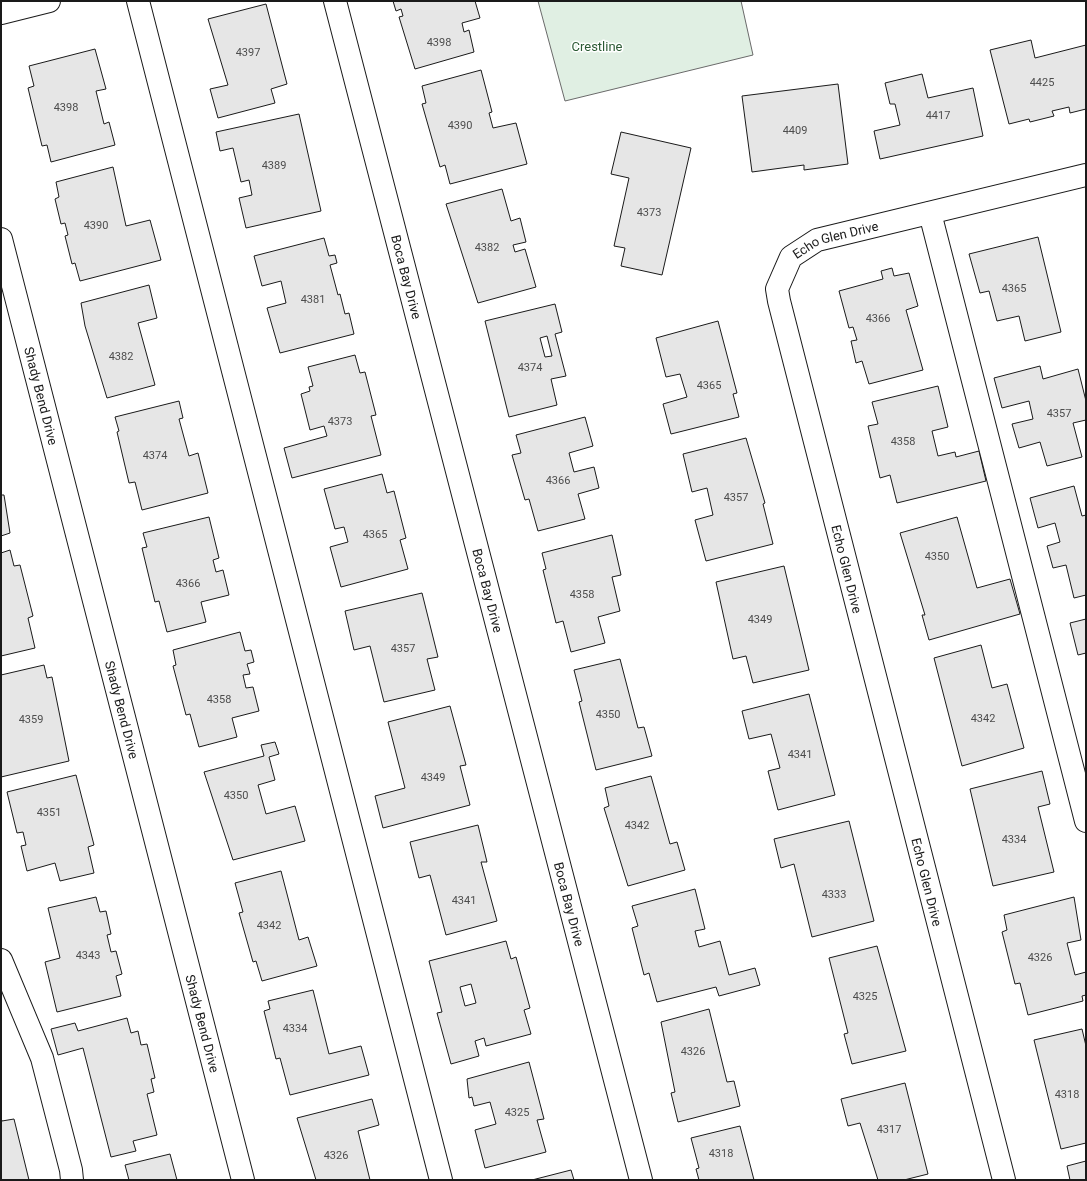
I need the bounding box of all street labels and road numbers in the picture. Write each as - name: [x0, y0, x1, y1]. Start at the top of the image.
- street label: Echo Glen Drive: [790, 218, 880, 262]
- street label: Boca Bay Drive: [388, 233, 424, 321]
- street label: Shady Bend Drive: [21, 345, 61, 447]
- street label: Echo Glen Drive: [828, 523, 865, 615]
- street label: Boca Bay Drive: [469, 547, 506, 634]
- street label: Shady Bend Drive: [102, 659, 141, 761]
- street label: Echo Glen Drive: [908, 836, 945, 928]
- street label: Boca Bay Drive: [551, 861, 587, 948]
- street label: Shady Bend Drive: [182, 973, 222, 1074]

